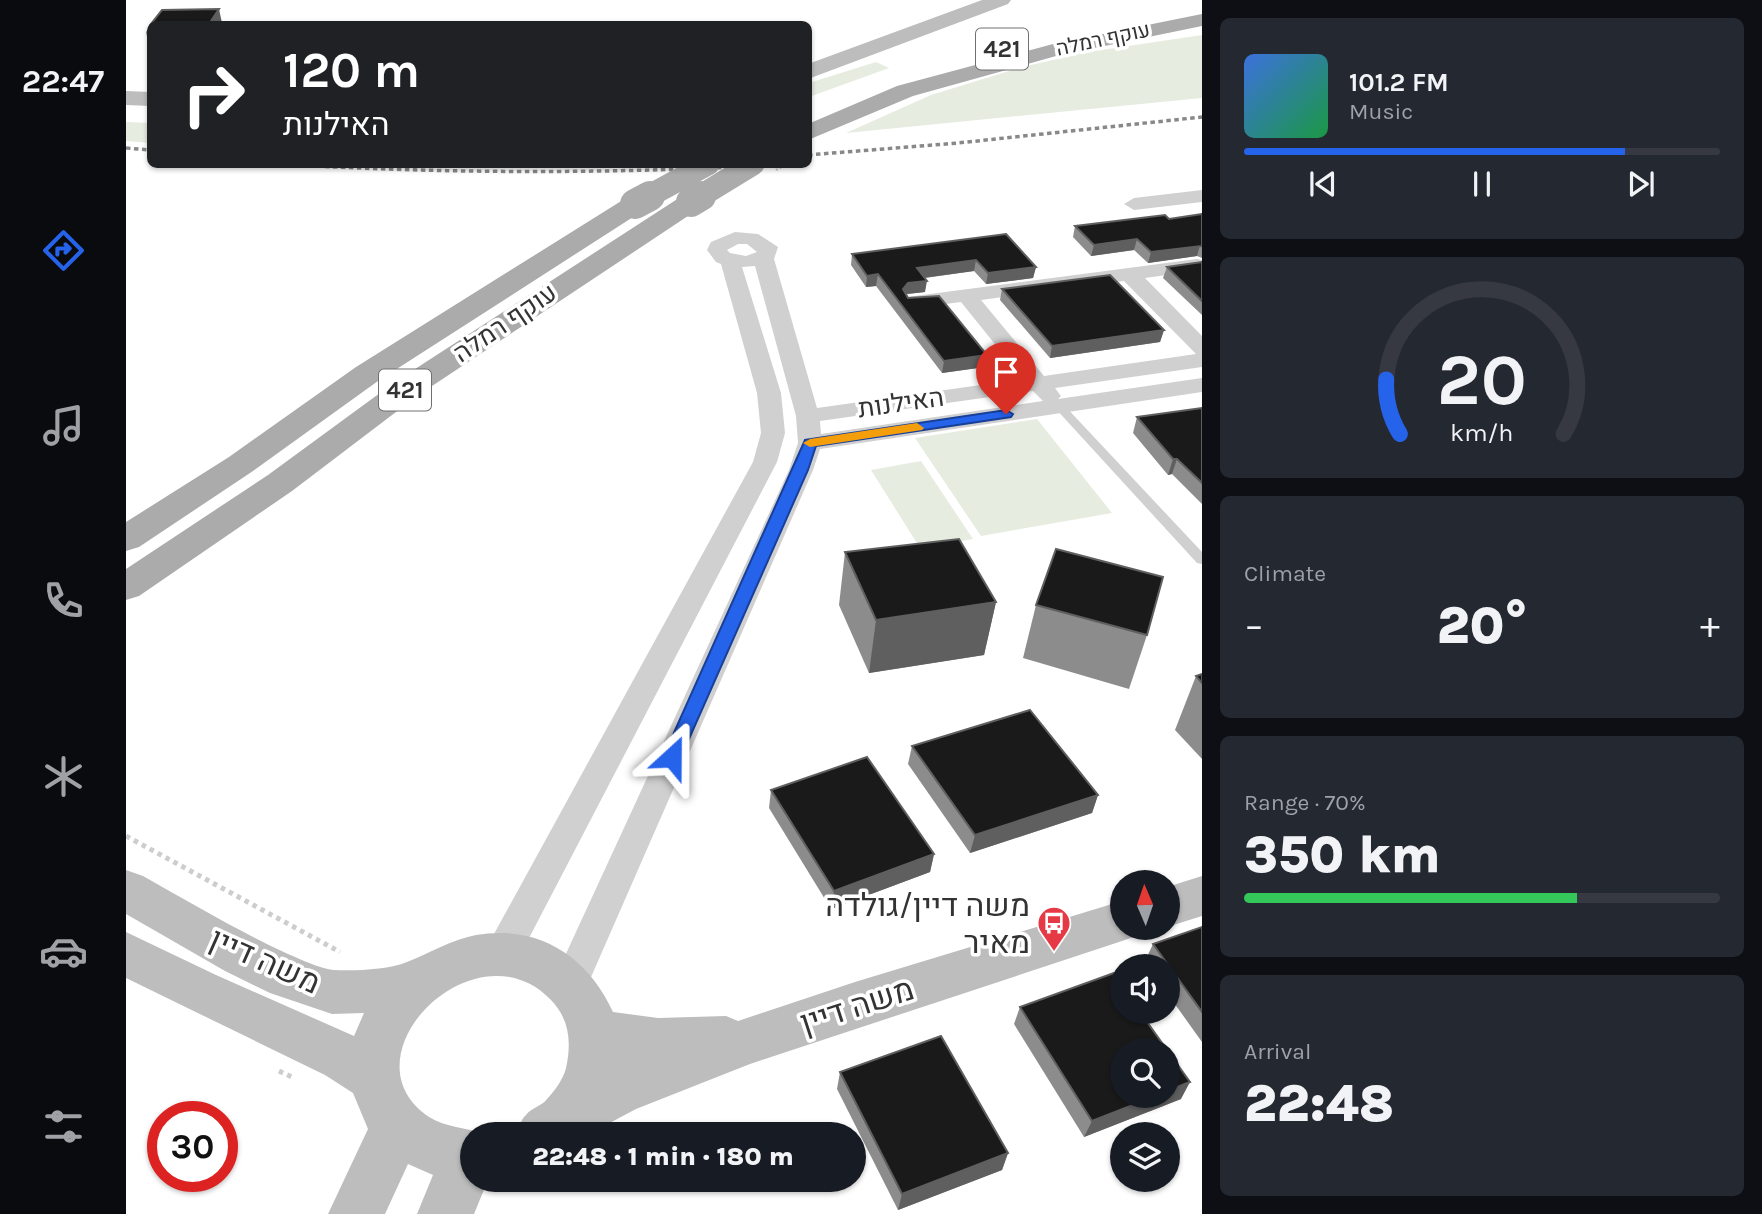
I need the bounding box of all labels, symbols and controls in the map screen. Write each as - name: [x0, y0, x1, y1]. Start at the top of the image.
- street label: עוקף רמלה: [1054, 17, 1152, 61]
- road number: 421: [976, 28, 1028, 70]
- text: 120 m: [283, 42, 420, 99]
- icon: right: [168, 49, 259, 140]
- text: 22:47: [22, 63, 104, 100]
- text: 101.2 FM: [1349, 67, 1449, 98]
- text: Music: [1349, 98, 1413, 125]
- text: האילנות: [283, 106, 389, 143]
- icon: previous: [1304, 165, 1342, 203]
- icon: pause: [1463, 165, 1501, 203]
- icon: next: [1622, 165, 1660, 203]
- icon: directions: [39, 226, 88, 275]
- street label: עוקף רמלה: [447, 277, 563, 369]
- text: 20: [1437, 337, 1527, 422]
- pin: [976, 342, 1036, 414]
- icon: arrive: [987, 353, 1025, 391]
- road number: 421: [379, 370, 431, 410]
- street label: האילנות: [856, 382, 946, 424]
- icon: music: [39, 401, 88, 450]
- text: km/h: [1450, 418, 1514, 447]
- text: Climate: [1244, 560, 1326, 587]
- icon: phone: [39, 576, 88, 625]
- text: 20°: [1437, 595, 1527, 656]
- text: −: [1244, 603, 1264, 648]
- text: +: [1700, 603, 1720, 648]
- position arrow: [635, 720, 709, 794]
- icon: climate: [39, 752, 88, 801]
- text: Range · 70%: [1244, 789, 1366, 816]
- text: 350 km: [1244, 824, 1441, 885]
- north arrow: [1110, 870, 1180, 940]
- map controls: [1110, 870, 1180, 1192]
- place label: משה דיין/גולדה מאיר: [825, 887, 1030, 961]
- bus stop icon: משה דיין/גולדה מאיר: [1035, 904, 1073, 953]
- street label: משה דיין: [204, 920, 326, 1002]
- icon: car: [39, 927, 88, 976]
- button: sound: [1110, 954, 1180, 1024]
- street label: משה דיין: [795, 970, 919, 1042]
- button: search: [1110, 1038, 1180, 1108]
- text: Arrival: [1244, 1038, 1311, 1065]
- text: 22:48: [1244, 1073, 1394, 1134]
- speed limit sign: 30: [147, 1101, 238, 1192]
- icon: filters: [39, 1102, 88, 1151]
- button: layers: [1110, 1122, 1180, 1192]
- text: 22:48 · 1 min · 180 m: [532, 1141, 794, 1172]

